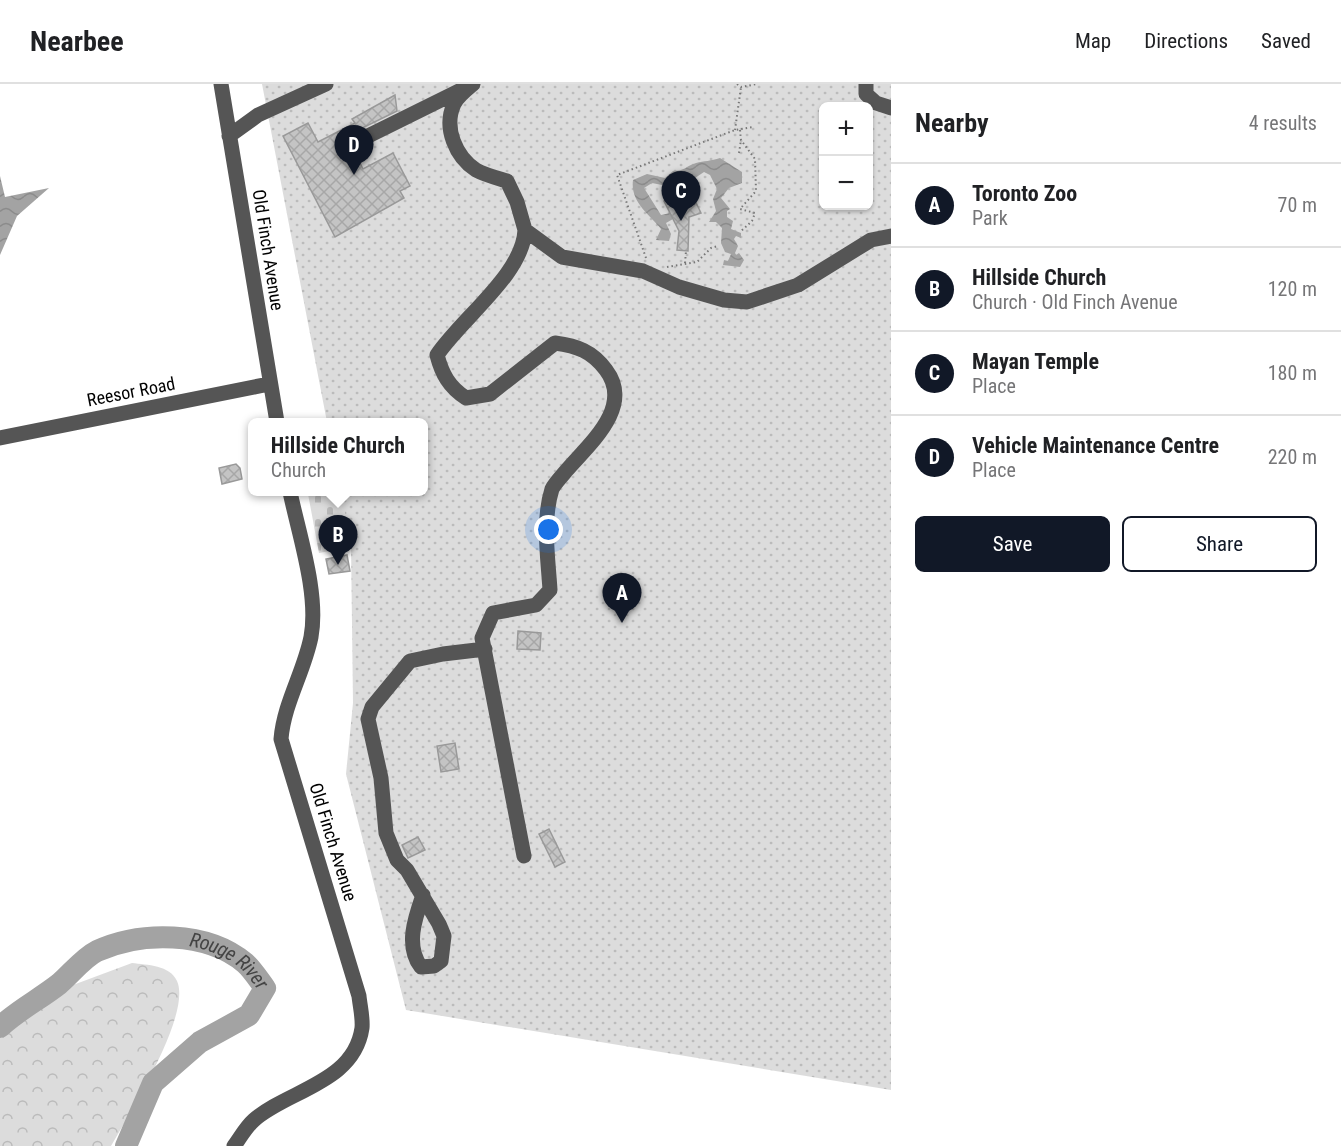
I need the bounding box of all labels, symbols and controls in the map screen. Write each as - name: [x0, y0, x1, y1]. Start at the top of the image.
- text: Nearbee: [30, 25, 124, 58]
- text: Map: [1075, 29, 1111, 53]
- text: Directions: [1144, 29, 1228, 53]
- text: Saved: [1261, 29, 1311, 53]
- map controls: [819, 102, 873, 210]
- button: +: [819, 102, 873, 156]
- text: Nearby: [915, 108, 989, 138]
- text: 4 results: [1249, 111, 1317, 135]
- pin: D: [334, 126, 374, 175]
- button: −: [819, 156, 873, 210]
- pin: C: [662, 172, 700, 221]
- text: Toronto Zoo: [972, 181, 1077, 206]
- street label: Old Finch Avenue: [249, 188, 288, 312]
- text: A: [929, 193, 940, 217]
- text: 70 m: [1278, 193, 1317, 217]
- text: Park: [972, 206, 1008, 230]
- text: Hillside Church: [972, 265, 1106, 290]
- text: B: [929, 277, 940, 301]
- text: 120 m: [1268, 277, 1317, 301]
- text: Church · Old Finch Avenue: [972, 290, 1178, 314]
- text: Mayan Temple: [972, 349, 1099, 374]
- text: C: [929, 361, 940, 385]
- text: 180 m: [1268, 361, 1317, 385]
- street label: Reesor Road: [85, 373, 177, 410]
- text: Place: [972, 374, 1016, 398]
- popup: [248, 418, 428, 496]
- text: Hillside Church: [271, 433, 405, 458]
- text: Vehicle Maintenance Centre: [972, 433, 1219, 458]
- text: D: [929, 445, 940, 469]
- text: 220 m: [1268, 445, 1317, 469]
- text: Church: [271, 458, 326, 482]
- text: Place: [972, 458, 1016, 482]
- your location: [534, 515, 563, 544]
- pin: B: [318, 516, 358, 565]
- button: Save: [915, 516, 1110, 572]
- button: Share: [1122, 516, 1317, 572]
- pin: A: [602, 574, 642, 623]
- street label: Old Finch Avenue: [306, 780, 361, 903]
- water label: Rouge River: [188, 928, 274, 995]

